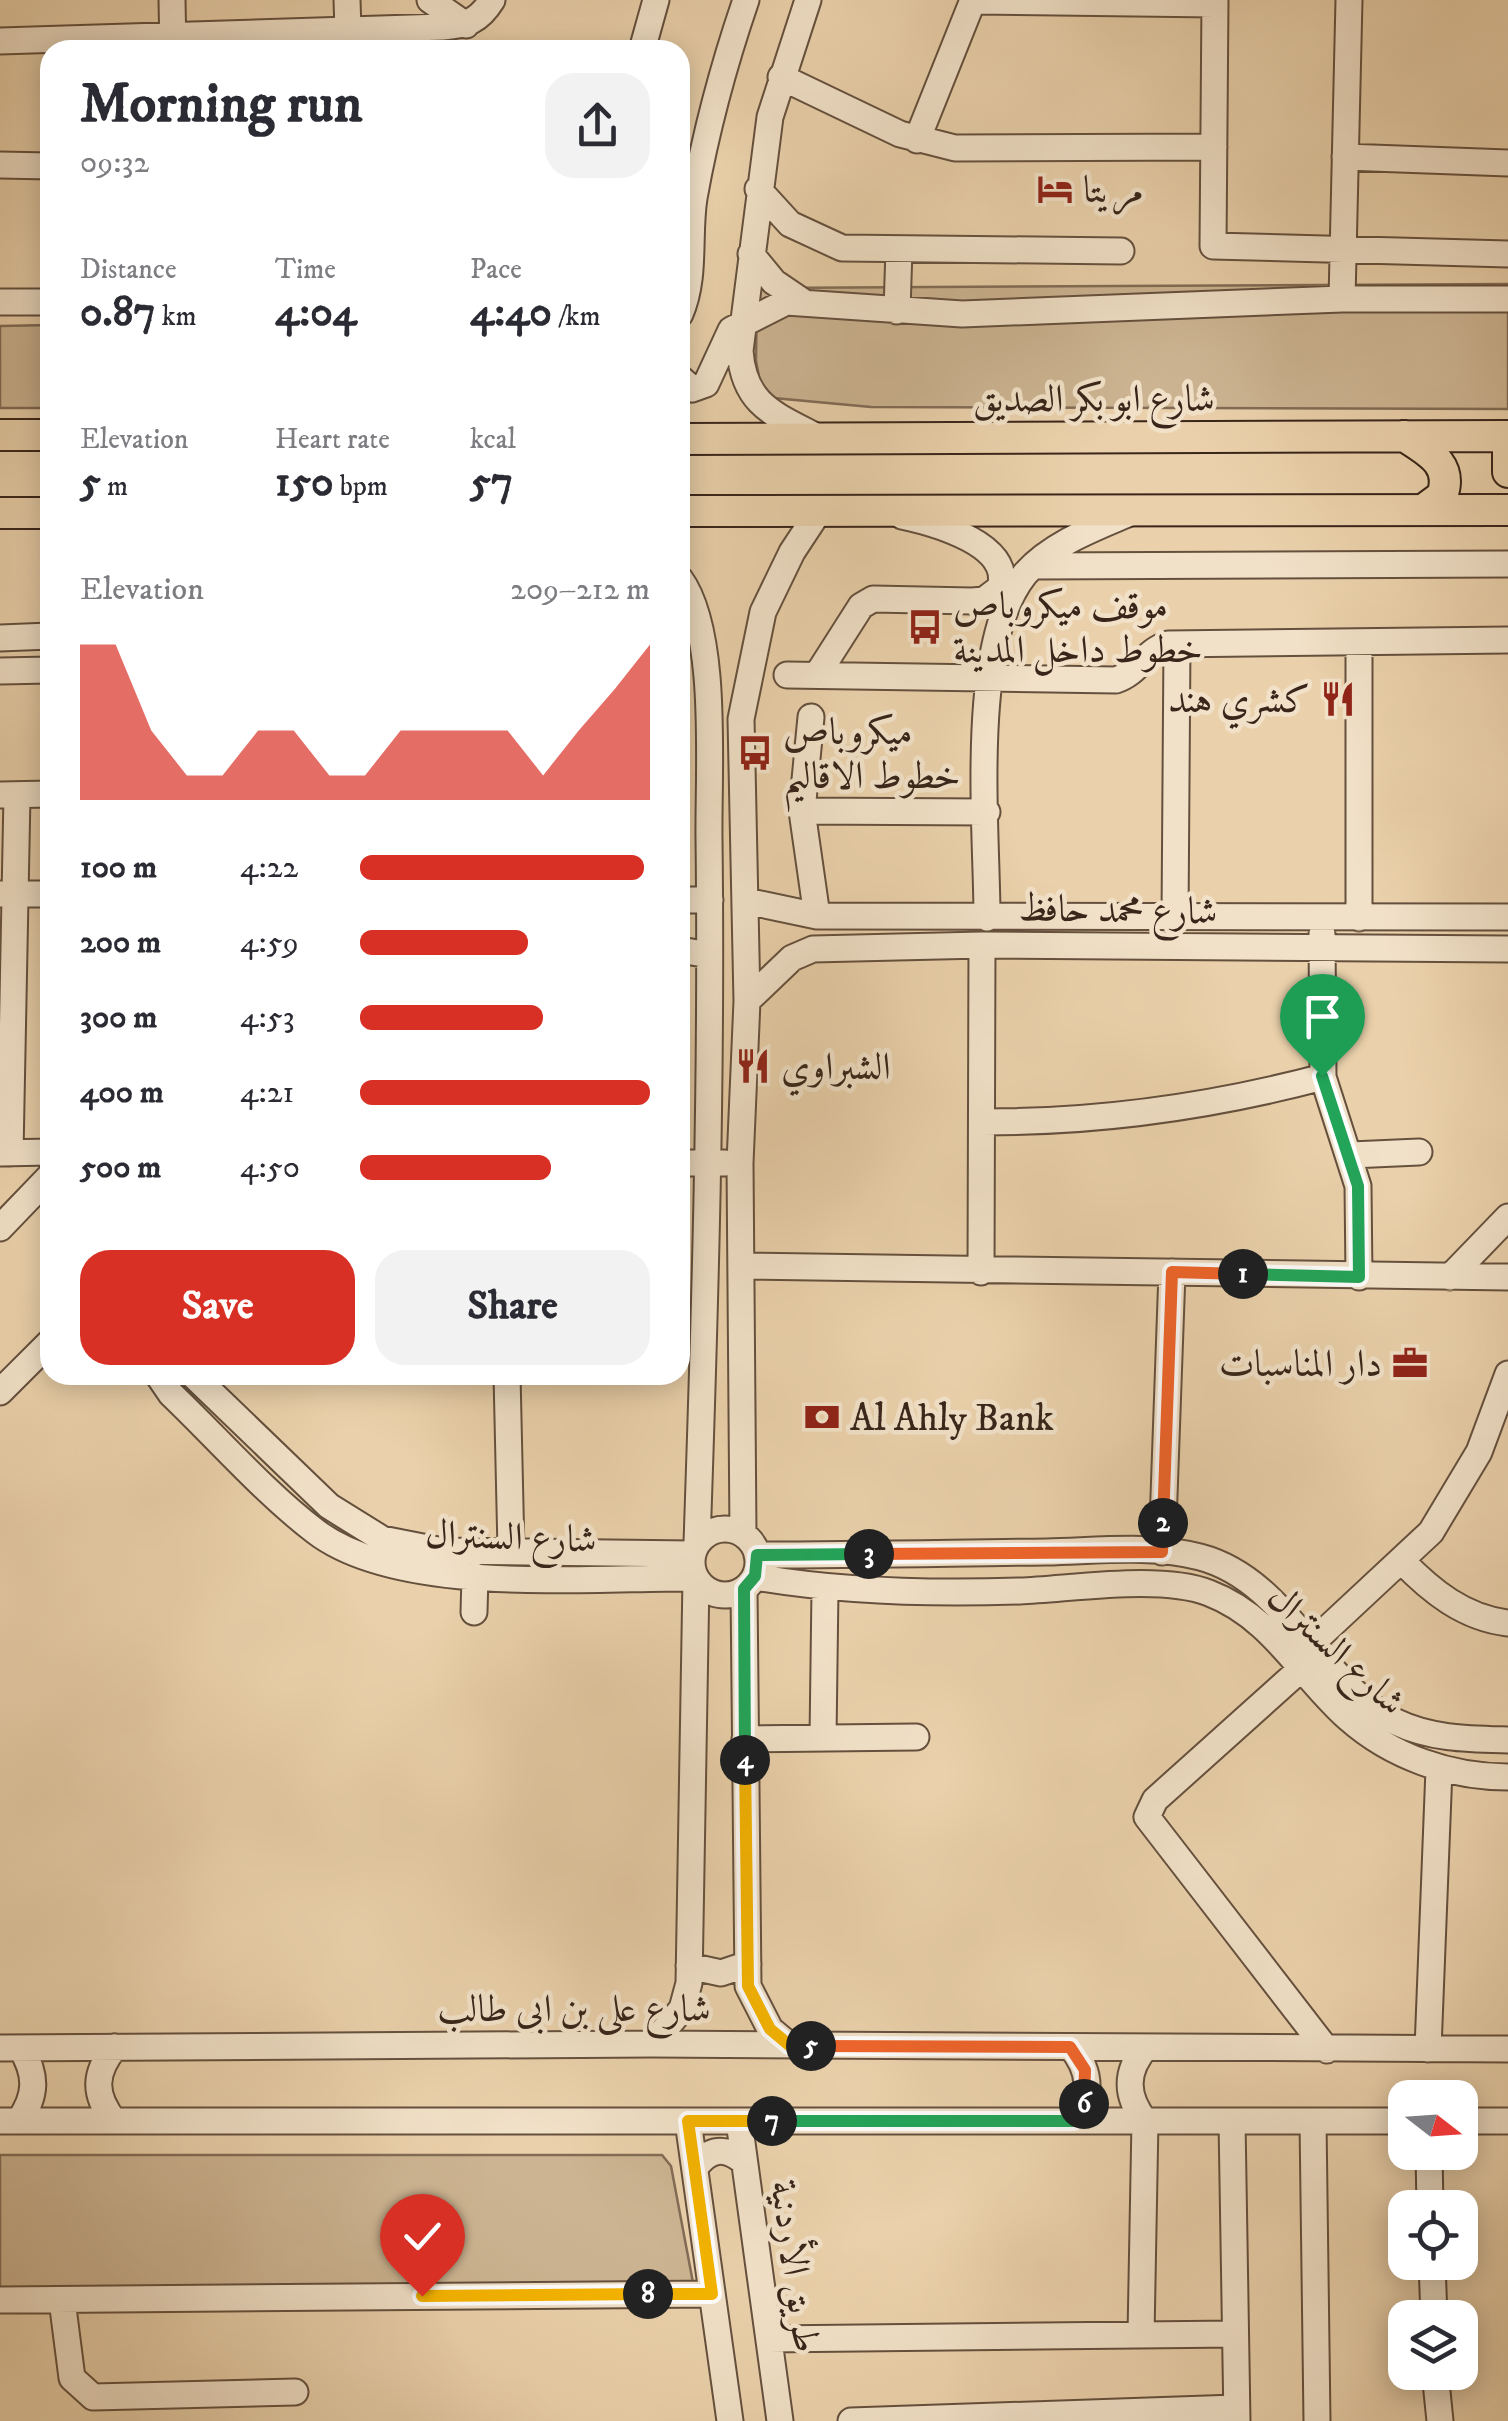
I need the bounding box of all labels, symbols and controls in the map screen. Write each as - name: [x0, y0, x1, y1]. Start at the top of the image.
- text: Morning run: [80, 71, 362, 140]
- button: share: [545, 73, 650, 178]
- text: 09:32: [80, 143, 149, 183]
- place label: مريتا: [1083, 167, 1144, 216]
- hotel icon: مريتا: [1036, 170, 1074, 208]
- text: Distance: [80, 252, 176, 287]
- text: Time: [275, 252, 336, 287]
- text: Pace: [470, 252, 522, 287]
- text: 0.87: [80, 287, 156, 339]
- text: 4:04: [275, 287, 357, 339]
- text: 4:40: [470, 287, 552, 339]
- text: km: [156, 299, 197, 334]
- text: /km: [552, 299, 600, 334]
- street label: شارع ابو بكر الصديق: [973, 376, 1215, 429]
- text: Elevation: [80, 422, 188, 457]
- text: Heart rate: [275, 422, 390, 457]
- text: kcal: [470, 422, 516, 457]
- text: 5: [80, 457, 101, 509]
- text: 150: [275, 457, 334, 509]
- text: 57: [470, 457, 513, 509]
- text: m: [101, 469, 128, 504]
- text: bpm: [334, 469, 388, 504]
- text: Elevation: [80, 570, 204, 610]
- text: 209–212 m: [510, 570, 650, 610]
- place label: موقف ميكروباص خطوط داخل المدينة: [953, 583, 1203, 676]
- bus stop icon: موقف ميكروباص خطوط داخل المدينة: [906, 608, 944, 646]
- place label: كشري هند: [1168, 677, 1310, 730]
- restaurant icon: كشري هند: [1319, 680, 1357, 718]
- place label: ميكروباص خطوط الاقاليم: [783, 709, 961, 813]
- bus stop icon: ميكروباص خطوط الاقاليم: [736, 734, 774, 772]
- text: 100 m: [80, 848, 157, 888]
- text: 4:22: [240, 848, 298, 888]
- street label: شارع محمد حافظ: [1018, 885, 1218, 942]
- text: 200 m: [80, 923, 161, 963]
- text: 4:59: [240, 923, 299, 963]
- pin: [1280, 974, 1365, 1077]
- icon: arrive: [1295, 989, 1350, 1044]
- text: 300 m: [80, 998, 157, 1038]
- text: 4:53: [240, 998, 295, 1038]
- place label: الشبراوي: [781, 1044, 891, 1097]
- restaurant icon: الشبراوي: [734, 1047, 772, 1085]
- text: 400 m: [80, 1073, 164, 1113]
- text: 4:21: [240, 1073, 294, 1113]
- text: 500 m: [80, 1148, 161, 1188]
- text: 4:50: [240, 1148, 300, 1188]
- pin: 1: [1218, 1249, 1268, 1299]
- button: Save: [80, 1250, 355, 1365]
- button: Share: [375, 1250, 650, 1365]
- text: 1: [1238, 1256, 1248, 1291]
- place label: دار المناسبات: [1219, 1341, 1382, 1389]
- office icon: دار المناسبات: [1391, 1344, 1429, 1382]
- place label: Al Ahly Bank: [850, 1395, 1054, 1443]
- bank icon: Al Ahly Bank: [803, 1398, 841, 1436]
- pin: 2: [1138, 1498, 1188, 1548]
- text: 2: [1156, 1505, 1170, 1540]
- street label: شارع السنترال: [424, 1511, 598, 1570]
- pin: 3: [844, 1529, 894, 1579]
- text: 3: [864, 1536, 874, 1571]
- street label: شارع السنترال: [1253, 1574, 1415, 1730]
- pin: 4: [720, 1735, 770, 1785]
- text: 4: [737, 1742, 753, 1777]
- street label: شارع على بن ابى طالب: [437, 1986, 711, 2039]
- pin: 5: [786, 2021, 836, 2071]
- text: 5: [804, 2028, 818, 2063]
- pin: 6: [1059, 2079, 1109, 2129]
- north arrow: [1388, 2080, 1478, 2170]
- map controls: [1388, 2080, 1478, 2390]
- text: 6: [1077, 2086, 1091, 2121]
- pin: 7: [747, 2096, 797, 2146]
- text: 7: [765, 2103, 779, 2138]
- street label: طريق الأردنية: [758, 2176, 833, 2356]
- button: locate: [1388, 2190, 1478, 2280]
- pin: [380, 2194, 465, 2297]
- icon: check: [395, 2209, 450, 2264]
- pin: 8: [623, 2269, 673, 2319]
- text: 8: [641, 2276, 655, 2311]
- button: layers: [1388, 2300, 1478, 2390]

